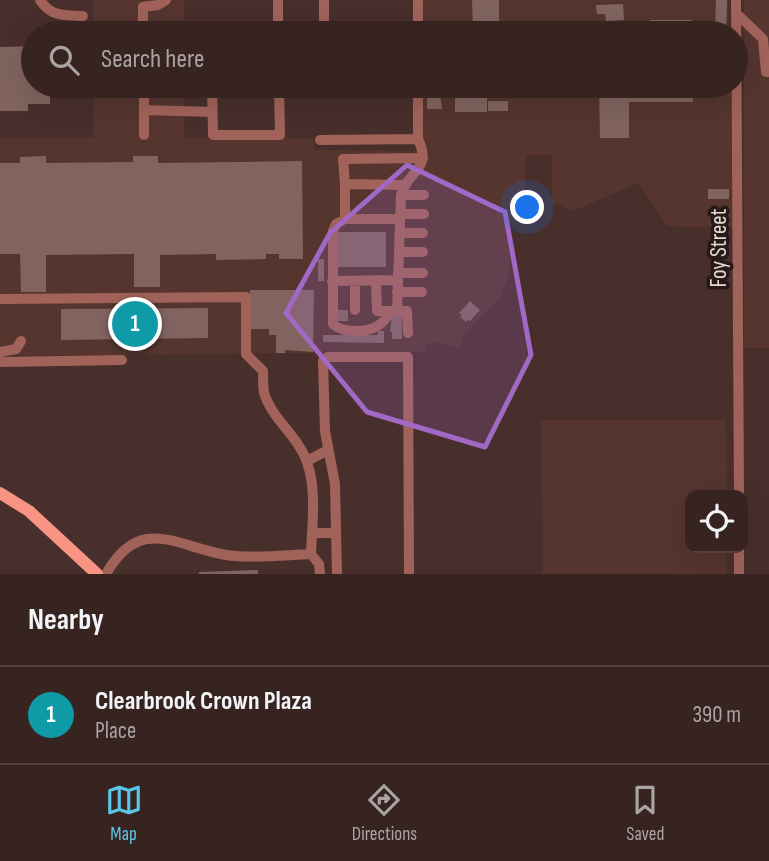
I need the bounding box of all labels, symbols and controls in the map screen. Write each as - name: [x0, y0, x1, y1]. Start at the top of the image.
- search box: [21, 21, 748, 98]
- icon: search: [45, 41, 83, 79]
- text: Search here: [101, 44, 204, 75]
- your location: [510, 190, 544, 224]
- street label: Foy Street: [705, 209, 733, 287]
- pin: 1: [112, 298, 158, 350]
- map controls: [685, 490, 748, 553]
- button: locate: [685, 490, 748, 553]
- text: Nearby: [28, 602, 104, 638]
- text: Clearbrook Crown Plaza: [95, 686, 312, 717]
- text: 1: [46, 701, 56, 729]
- text: 390 m: [692, 701, 741, 729]
- text: Place: [95, 717, 136, 745]
- tab: Map: [105, 781, 143, 846]
- tab: Directions: [352, 781, 417, 846]
- tab: Saved: [626, 781, 664, 846]

